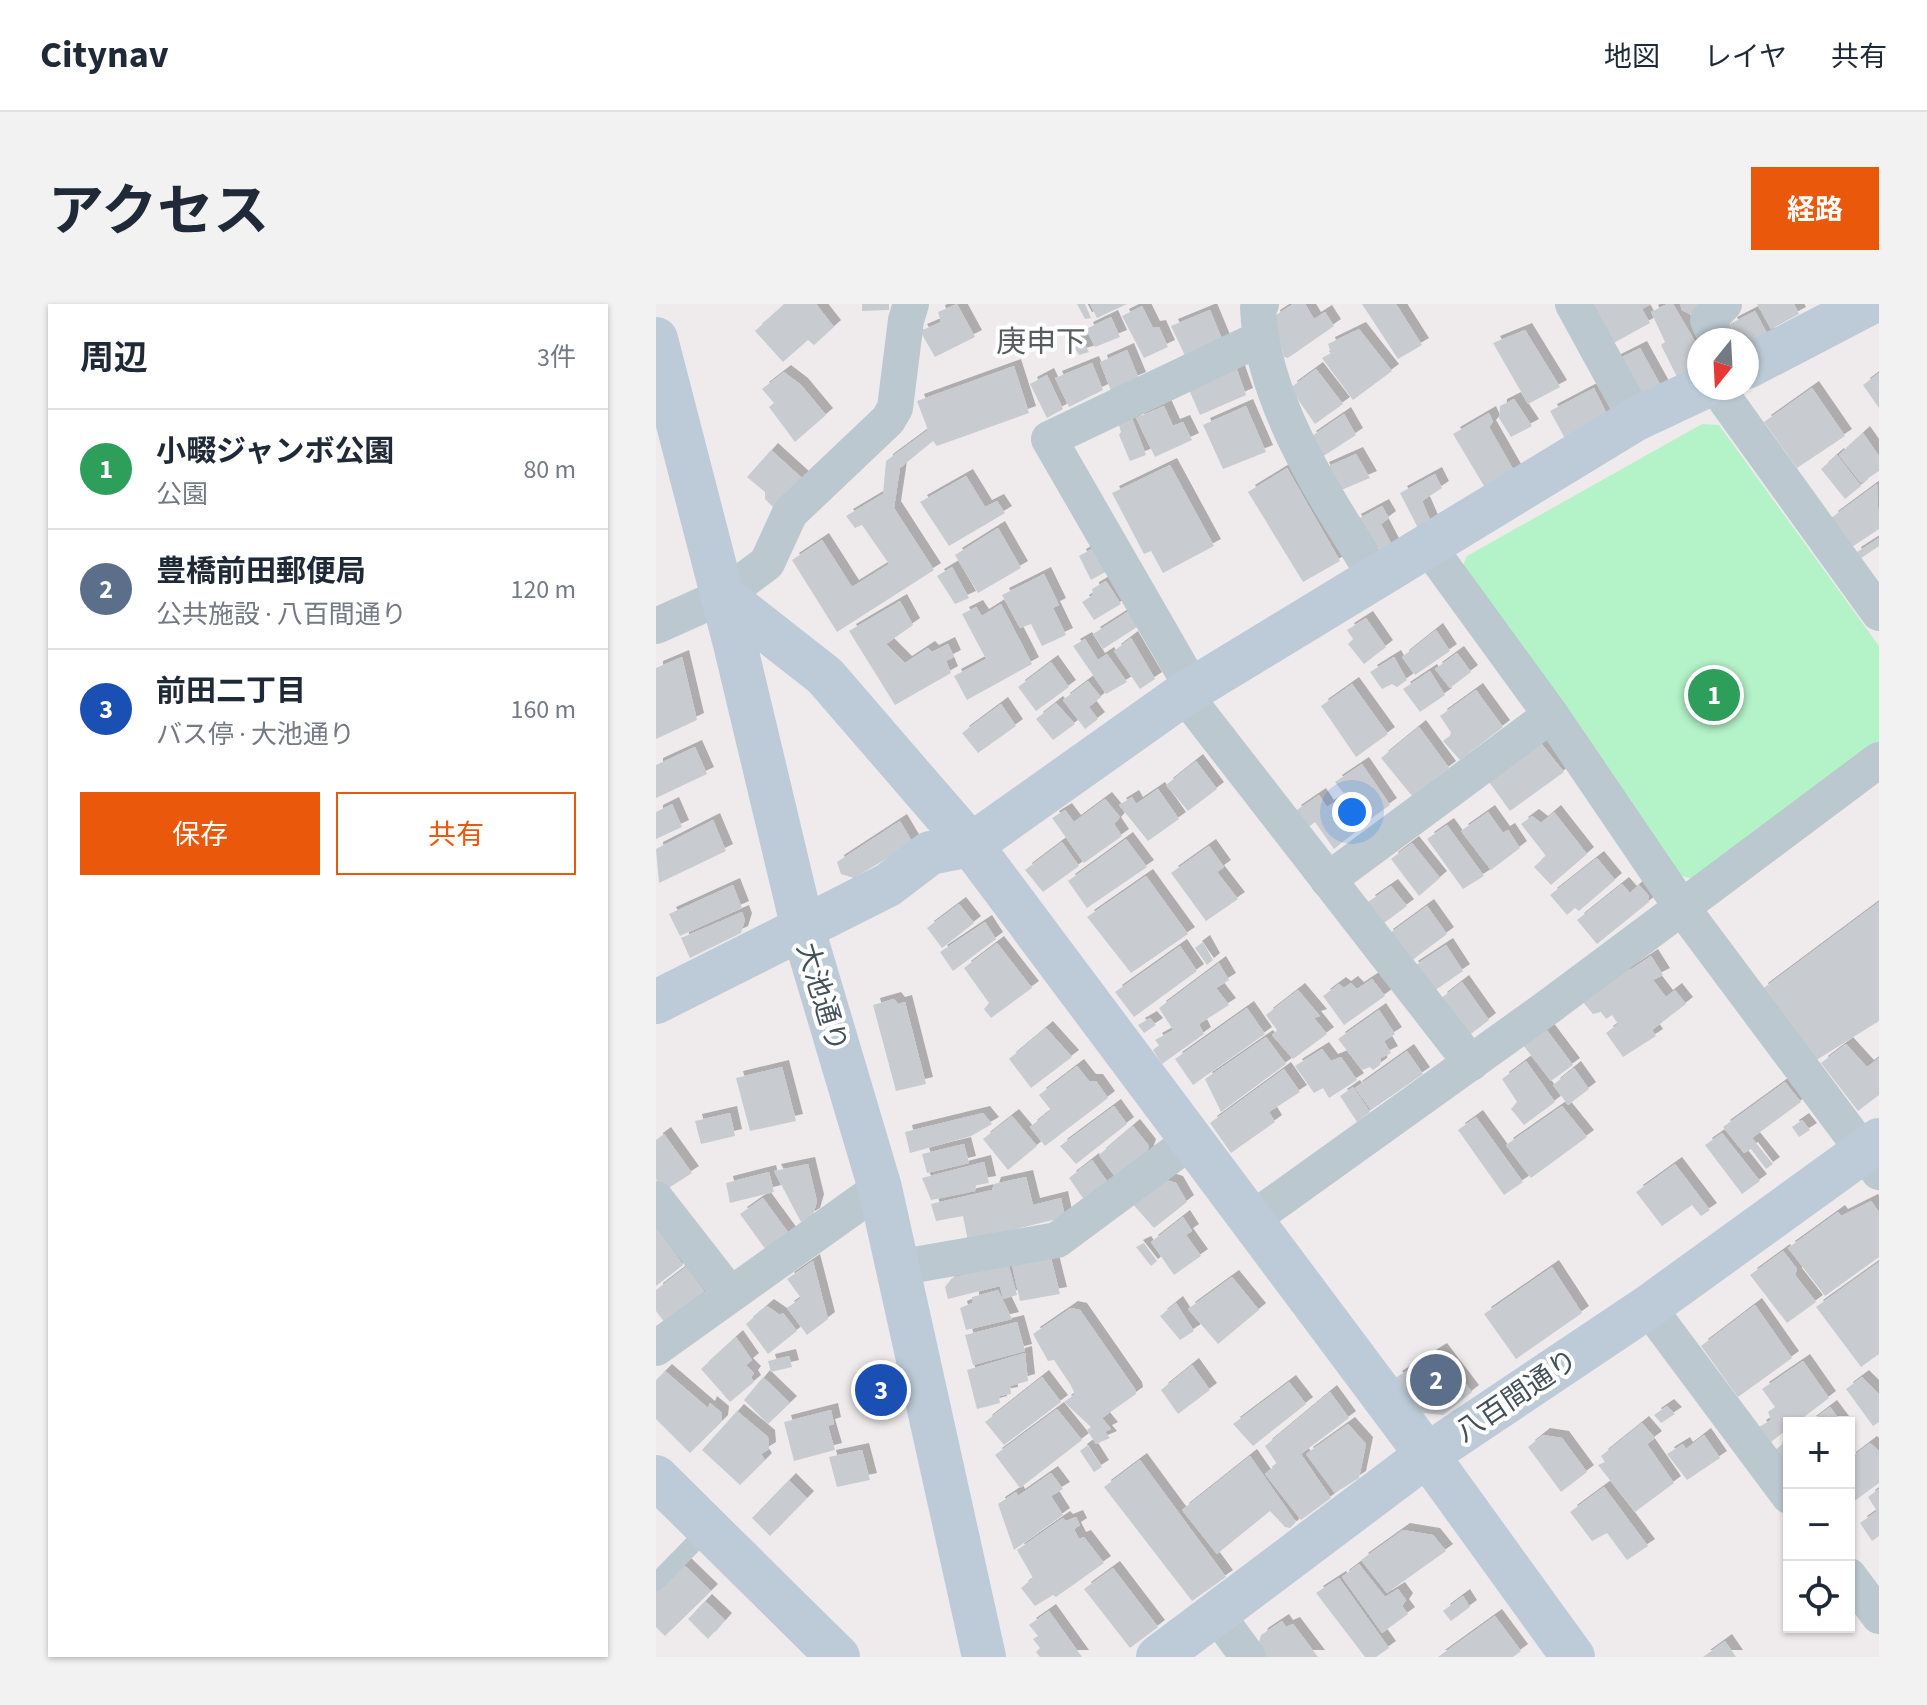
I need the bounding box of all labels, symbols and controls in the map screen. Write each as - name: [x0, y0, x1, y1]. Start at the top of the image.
- text: Citynav: [40, 28, 169, 82]
- text: 地図: [1604, 37, 1660, 77]
- text: レイヤ: [1704, 37, 1787, 77]
- text: 共有: [1831, 37, 1887, 77]
- button: 経路: [1751, 167, 1879, 250]
- text: アクセス: [48, 173, 269, 252]
- district label: 庚申下: [996, 321, 1086, 364]
- north arrow: [1687, 328, 1759, 400]
- text: 周辺: [80, 334, 148, 383]
- text: 3件: [537, 339, 576, 376]
- text: 小畷ジャンボ公園: [156, 430, 395, 473]
- text: 1: [99, 451, 113, 488]
- text: 80 m: [523, 451, 576, 488]
- text: 公園: [156, 476, 208, 513]
- text: 豊橋前田郵便局: [156, 550, 366, 593]
- text: 2: [99, 571, 113, 608]
- text: 120 m: [510, 571, 576, 608]
- text: 公共施設 · 八百間通り: [156, 596, 407, 633]
- pin: 1: [1688, 665, 1740, 725]
- text: 前田二丁目: [156, 670, 306, 713]
- text: 3: [99, 691, 113, 728]
- text: 160 m: [510, 691, 576, 728]
- text: バス停 · 大池通り: [156, 716, 355, 753]
- button: 保存: [80, 792, 320, 875]
- button: 共有: [336, 792, 576, 875]
- your location: [1332, 792, 1372, 832]
- street label: 大池通り: [787, 938, 858, 1057]
- street label: 八百間通り: [1447, 1340, 1586, 1452]
- pin: 2: [1410, 1350, 1462, 1410]
- pin: 3: [855, 1360, 907, 1420]
- map controls: [1783, 1417, 1855, 1633]
- button: +: [1783, 1417, 1855, 1489]
- button: −: [1783, 1489, 1855, 1561]
- button: locate: [1783, 1561, 1855, 1633]

